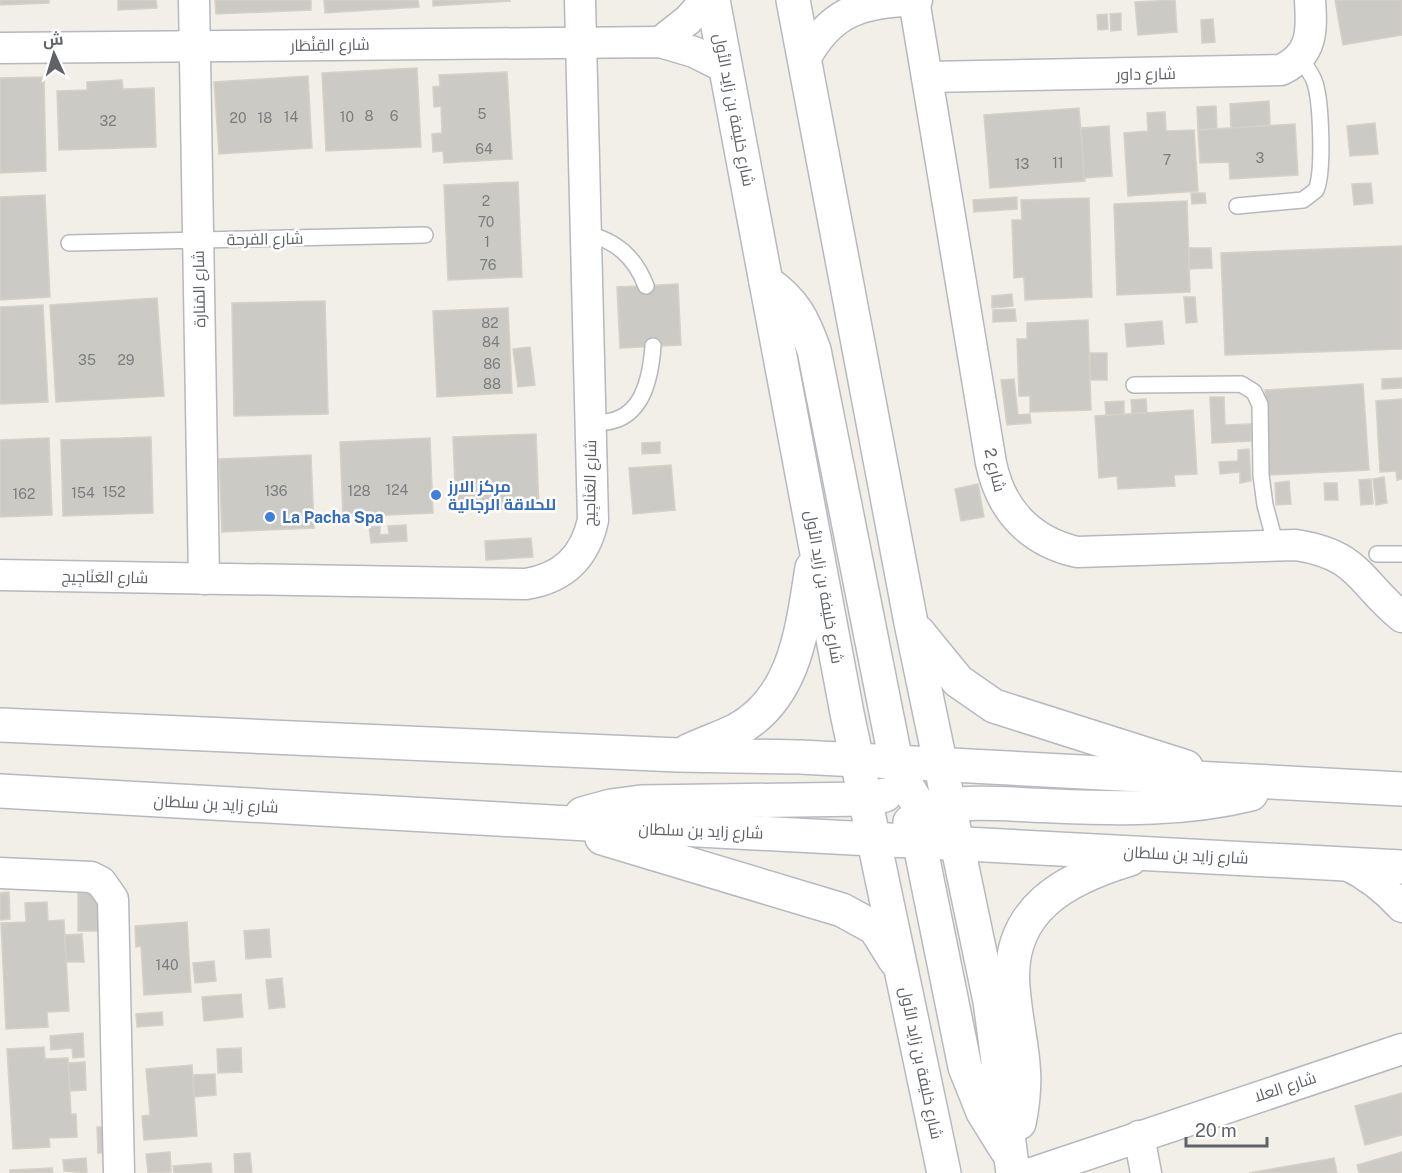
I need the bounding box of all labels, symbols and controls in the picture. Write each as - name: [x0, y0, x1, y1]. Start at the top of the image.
- north arrow: [24, 24, 84, 84]
- text: ش: [42, 29, 64, 50]
- street label: شارع خليفة بن زايد الأول: [708, 32, 758, 188]
- street label: شارع القِنْطَار: [289, 35, 370, 57]
- street label: شارع داور: [1115, 64, 1176, 86]
- house number: 5: [478, 106, 487, 122]
- house number: 8: [364, 108, 374, 124]
- house number: 6: [390, 108, 399, 124]
- house number: 14: [284, 109, 298, 125]
- house number: 10: [340, 109, 354, 125]
- house number: 20: [230, 110, 246, 126]
- house number: 18: [258, 110, 272, 126]
- house number: 32: [99, 113, 117, 129]
- house number: 64: [475, 141, 493, 157]
- house number: 3: [1256, 150, 1265, 166]
- house number: 7: [1163, 152, 1171, 168]
- house number: 11: [1052, 155, 1064, 171]
- house number: 13: [1015, 156, 1029, 172]
- house number: 2: [482, 193, 490, 209]
- house number: 70: [478, 214, 494, 230]
- street label: شارع الفرحة: [226, 229, 304, 251]
- house number: 1: [484, 234, 490, 250]
- street label: شارع المَنارة: [189, 250, 211, 328]
- house number: 76: [480, 257, 497, 273]
- house number: 82: [481, 315, 499, 331]
- house number: 84: [482, 334, 500, 350]
- house number: 35: [78, 352, 96, 368]
- house number: 29: [117, 352, 135, 368]
- house number: 86: [483, 356, 501, 372]
- house number: 88: [483, 376, 501, 392]
- street label: شارع العَنَاجِيج: [580, 439, 602, 527]
- street label: شارع 2: [978, 446, 1010, 494]
- place label: مركز الارز للحلاقة الرجالية: [447, 477, 556, 514]
- house number: 124: [386, 482, 409, 498]
- house number: 136: [264, 483, 288, 499]
- house number: 128: [347, 483, 371, 499]
- house number: 152: [102, 484, 126, 500]
- house number: 154: [71, 485, 95, 501]
- house number: 162: [13, 486, 35, 502]
- marker: مركز الارز للحلاقة الرجالية: [429, 488, 443, 502]
- place label: La Pacha Spa: [282, 508, 384, 527]
- street label: شارع خليفة بن زايد الأول: [799, 509, 847, 665]
- marker: La Pacha Spa: [263, 510, 277, 524]
- street label: شارع العَنَاجِيج: [61, 567, 149, 589]
- street label: شارع زايد بن سلطان: [153, 791, 279, 819]
- street label: شارع زايد بن سلطان: [638, 819, 764, 845]
- street label: شارع زايد بن سلطان: [1123, 842, 1249, 870]
- house number: 140: [155, 957, 179, 973]
- street label: شارع خليفة بن زايد الأول: [894, 985, 946, 1141]
- street label: شارع العلا: [1251, 1068, 1319, 1108]
- scale bar: [1186, 1110, 1267, 1148]
- text: 20 m: [1195, 1120, 1237, 1141]

